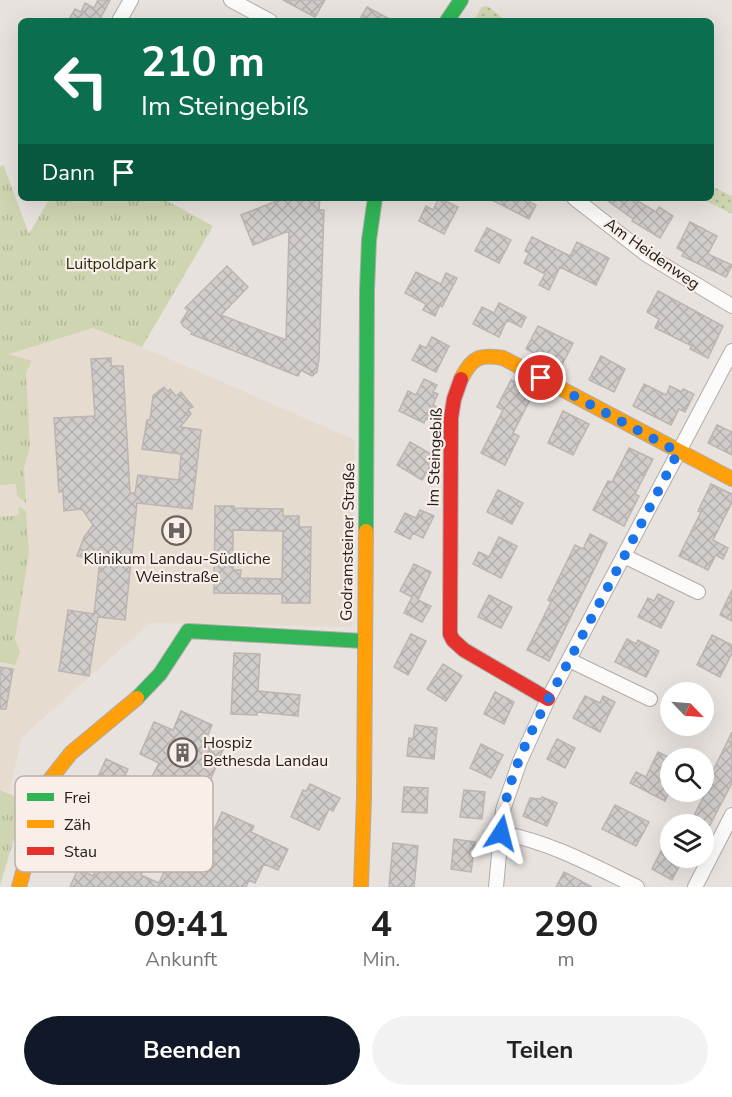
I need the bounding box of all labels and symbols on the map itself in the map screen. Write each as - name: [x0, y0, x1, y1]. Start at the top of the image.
- street label: Am Heidenweg: [600, 213, 704, 295]
- park label: Luitpoldpark: [66, 253, 157, 275]
- pin: [515, 352, 566, 403]
- street label: Im Steingebiß: [422, 407, 448, 507]
- street label: Godramsteiner Straße: [336, 463, 360, 621]
- hospital icon: Klinikum Landau-Südliche Weinstraße: [161, 515, 193, 547]
- place label: Klinikum Landau-Südliche Weinstraße: [83, 548, 271, 588]
- north arrow: [660, 682, 714, 736]
- place label: Hospiz Bethesda Landau: [203, 732, 328, 772]
- building icon: Hospiz Bethesda Landau: [166, 736, 198, 768]
- legend: [15, 776, 213, 872]
- text: Frei: [64, 787, 90, 809]
- position arrow: [469, 801, 533, 865]
- text: Zäh: [64, 814, 91, 836]
- text: Stau: [64, 841, 97, 863]

